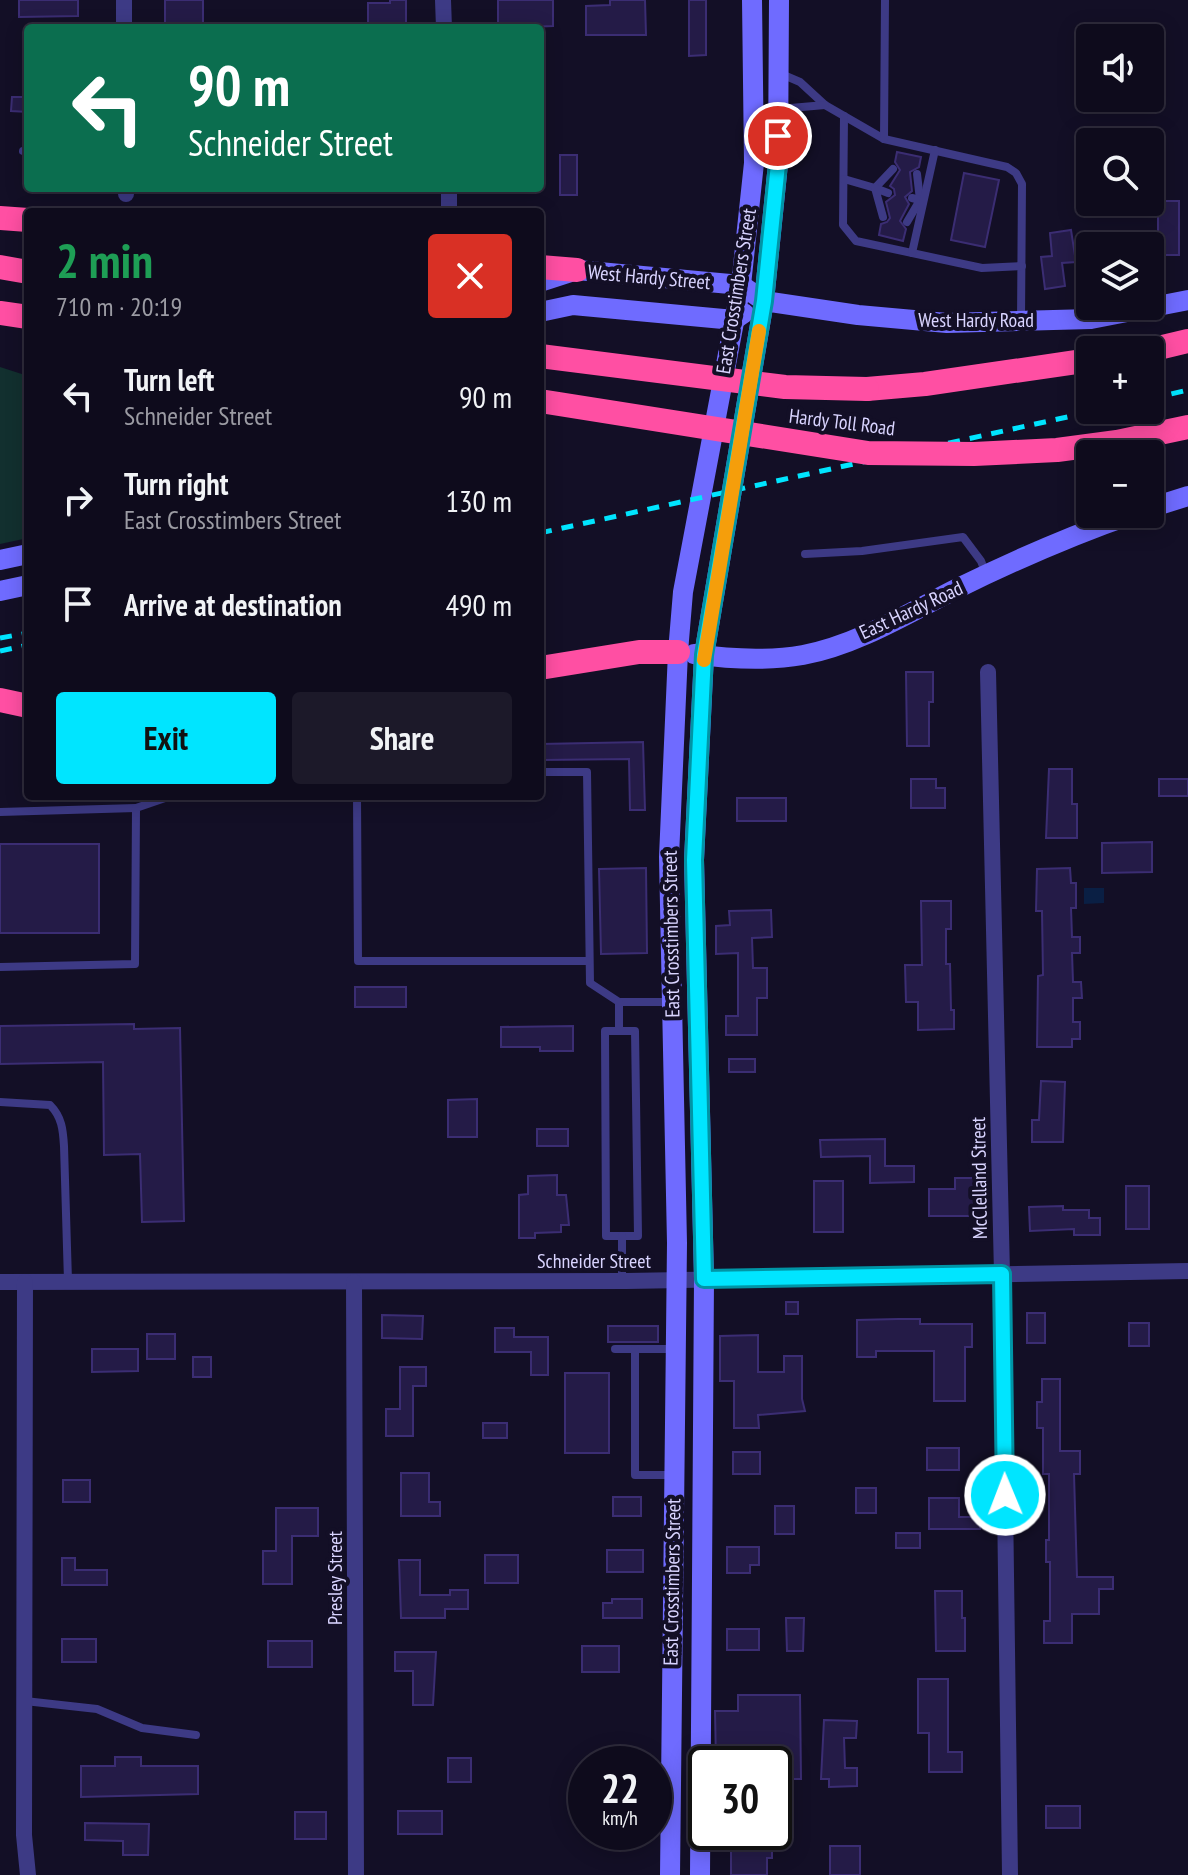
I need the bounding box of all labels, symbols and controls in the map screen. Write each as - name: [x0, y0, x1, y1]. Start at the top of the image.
- map controls: [1076, 24, 1164, 528]
- button: sound: [1076, 24, 1164, 112]
- text: 90 m: [188, 49, 290, 121]
- icon: left: [56, 56, 160, 160]
- pin: [744, 102, 812, 170]
- icon: arrive: [756, 114, 800, 158]
- text: Schneider Street: [188, 119, 393, 166]
- button: search: [1076, 128, 1164, 216]
- street label: East Crosstimbers Street: [710, 206, 762, 376]
- text: 2 min: [56, 229, 153, 291]
- button: layers: [1076, 232, 1164, 320]
- button: close: [428, 234, 512, 318]
- street label: West Hardy Street: [587, 259, 712, 295]
- text: 710 m · 20:19: [56, 290, 182, 323]
- street label: West Hardy Road: [918, 307, 1034, 333]
- button: +: [1076, 336, 1164, 424]
- text: Turn left: [124, 360, 214, 399]
- icon: left: [56, 374, 100, 418]
- text: 90 m: [459, 377, 512, 416]
- text: Schneider Street: [124, 399, 272, 432]
- street label: Hardy Toll Road: [787, 403, 897, 441]
- button: −: [1076, 440, 1164, 528]
- text: Turn right: [124, 464, 228, 503]
- icon: right: [56, 478, 100, 522]
- text: 130 m: [446, 481, 512, 520]
- text: East Crosstimbers Street: [124, 503, 342, 536]
- street label: East Hardy Road: [855, 575, 967, 645]
- icon: arrive: [56, 582, 100, 626]
- text: Arrive at destination: [124, 585, 342, 624]
- text: 490 m: [446, 585, 512, 624]
- button: Exit: [56, 692, 276, 784]
- button: Share: [292, 692, 512, 784]
- street label: East Crosstimbers Street: [657, 850, 685, 1018]
- street label: McClelland Street: [965, 1116, 993, 1239]
- street label: Schneider Street: [537, 1248, 651, 1274]
- position arrow: [963, 1453, 1047, 1537]
- street label: East Crosstimbers Street: [658, 1498, 686, 1666]
- street label: Presley Street: [322, 1530, 348, 1625]
- speed limit sign: 30: [688, 1746, 792, 1850]
- text: 22: [601, 1762, 639, 1814]
- text: km/h: [602, 1805, 638, 1831]

